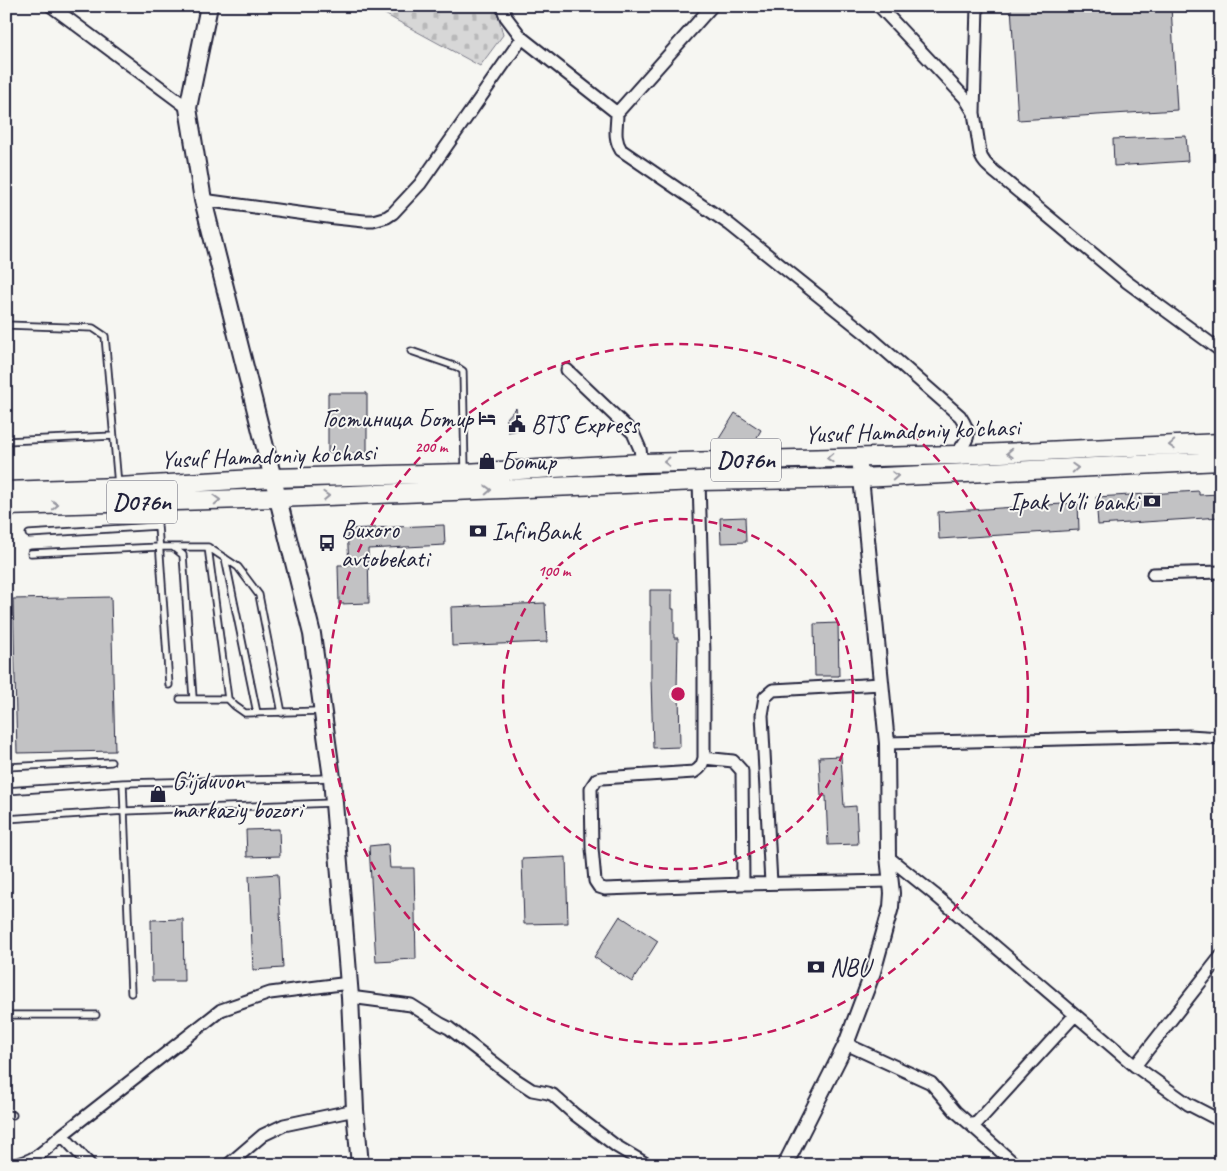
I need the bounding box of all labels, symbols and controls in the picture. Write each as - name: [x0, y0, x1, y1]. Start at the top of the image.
- place label: Гостиница Ботир: [322, 403, 475, 435]
- hotel icon: Гостиница Ботир: [477, 408, 497, 428]
- place label: BTS Express: [531, 409, 641, 441]
- street label: Yusuf Hamadoniy ko'chasi: [804, 411, 1024, 451]
- public building icon: BTS Express: [507, 414, 527, 434]
- street label: Yusuf Hamadoniy ko'chasi: [160, 436, 380, 476]
- text: 200 m: [415, 438, 449, 457]
- road number: D076n: [711, 438, 781, 482]
- one-way arrow: [1168, 440, 1176, 450]
- place label: Ботир: [501, 446, 557, 478]
- one-way arrow: [1005, 447, 1013, 458]
- shop icon: Ботир: [477, 451, 497, 471]
- one-way arrow: [826, 453, 834, 463]
- one-way arrow: [663, 457, 671, 468]
- one-way arrow: [1072, 463, 1079, 473]
- one-way arrow: [892, 471, 900, 482]
- road number: D076n: [107, 481, 177, 524]
- one-way arrow: [484, 484, 492, 495]
- place label: Ipak Yo'li banki: [1008, 486, 1141, 518]
- one-way arrow: [322, 491, 330, 501]
- bank icon: Ipak Yo'li banki: [1142, 491, 1162, 511]
- one-way arrow: [214, 495, 222, 505]
- one-way arrow: [51, 499, 59, 510]
- place label: Buxoro avtobekati: [341, 514, 432, 575]
- place label: InfinBank: [492, 516, 582, 548]
- bank icon: InfinBank: [468, 521, 488, 541]
- bus stop icon: Buxoro avtobekati: [317, 533, 337, 553]
- text: 100 m: [538, 562, 572, 581]
- centre of rings: [669, 685, 687, 703]
- place label: G'ijduvon markaziy bozori: [172, 765, 306, 826]
- shop icon: G'ijduvon markaziy bozori: [148, 784, 168, 804]
- place label: NBU: [830, 952, 875, 984]
- bank icon: NBU: [806, 957, 826, 977]

